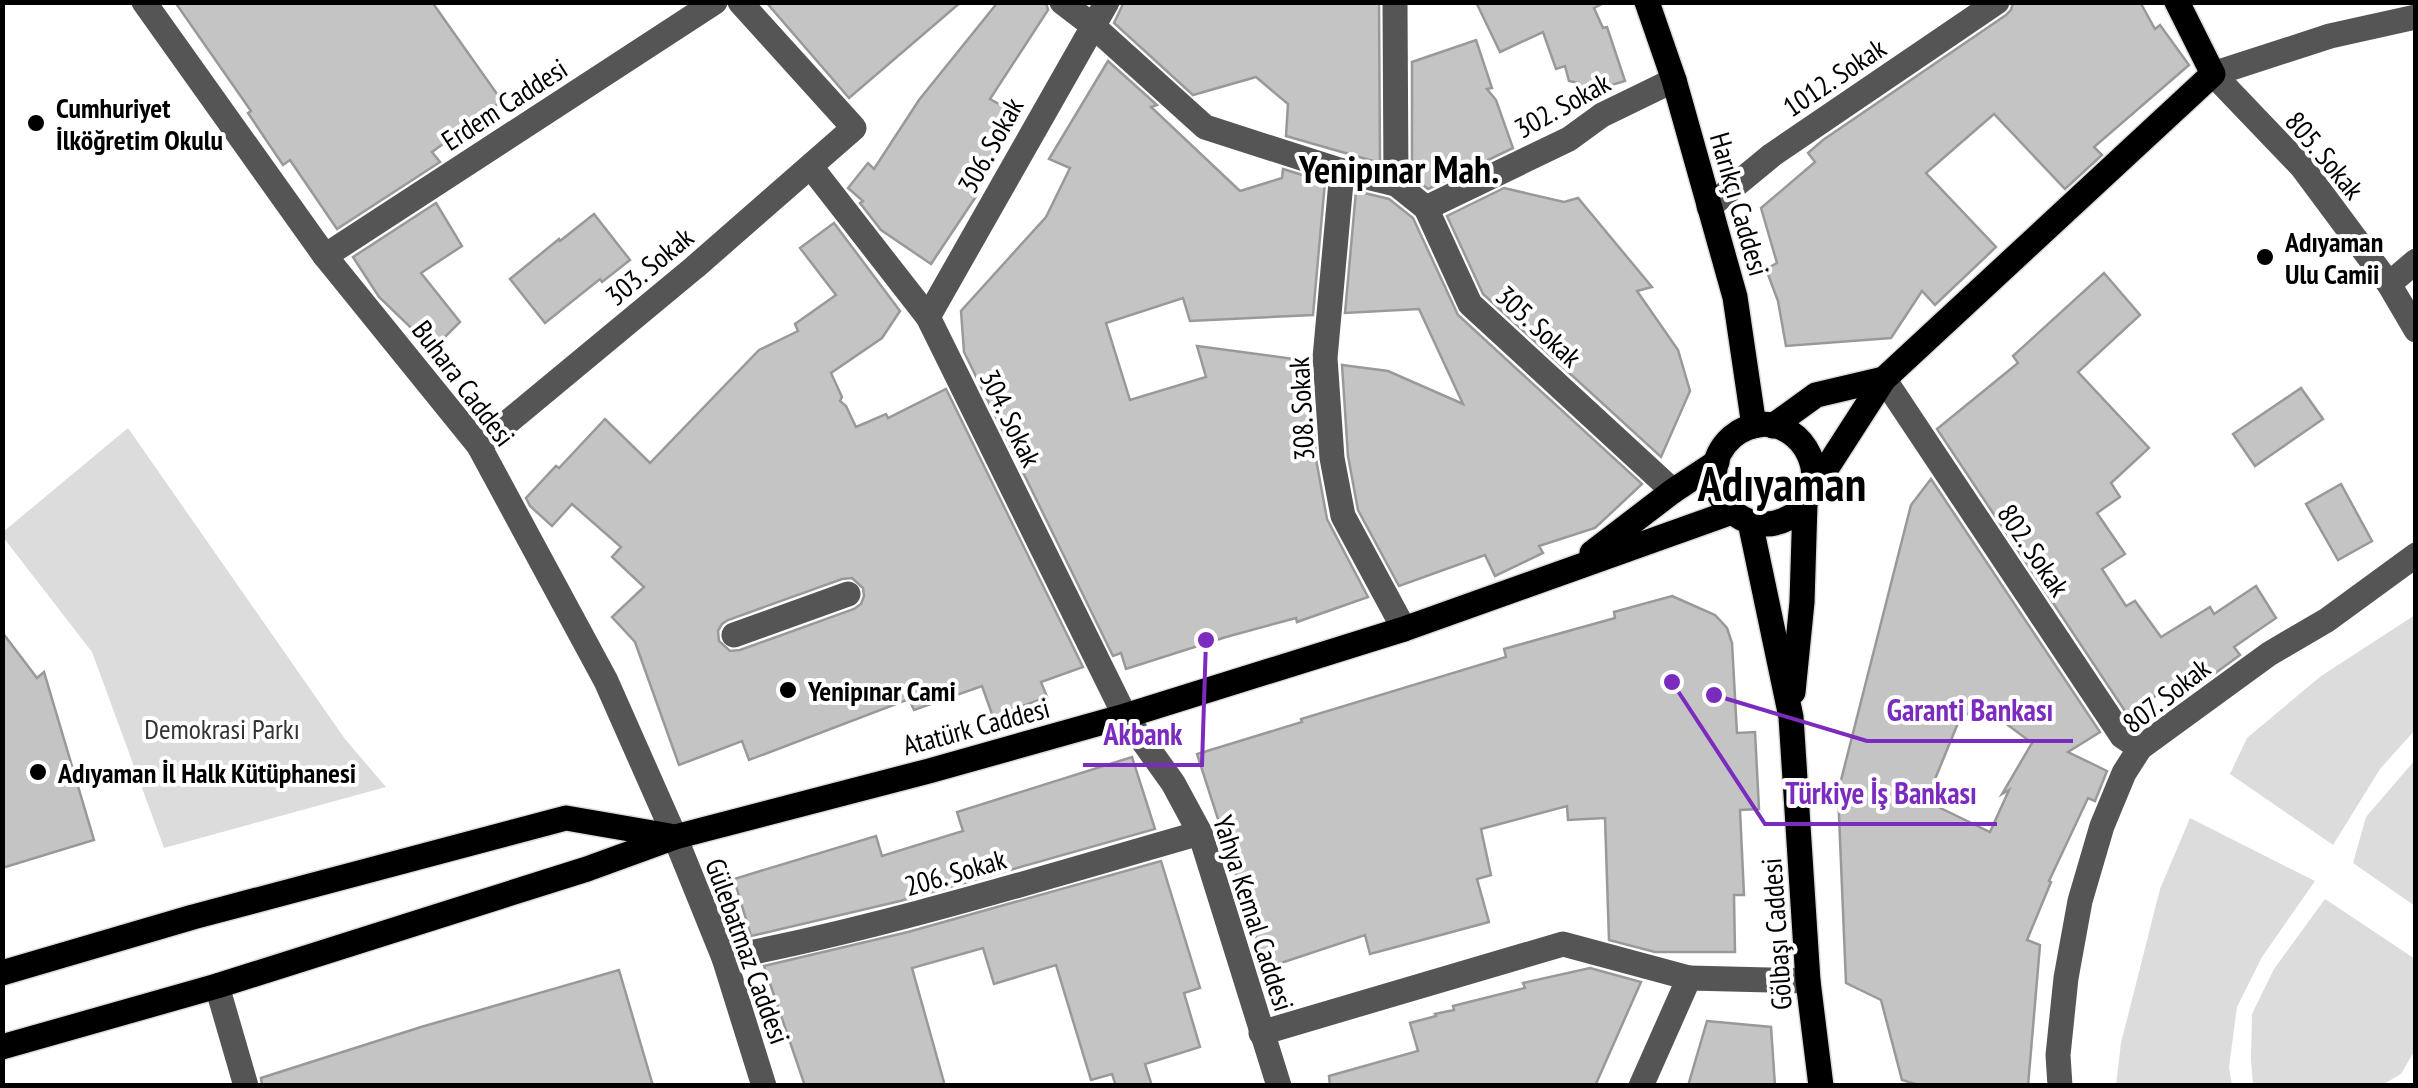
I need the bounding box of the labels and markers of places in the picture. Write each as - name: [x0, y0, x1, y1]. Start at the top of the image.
- place label: Cumhuriyet İlköğretim Okulu: [56, 89, 223, 158]
- marker: Cumhuriyet İlköğretim Okulu: [25, 112, 47, 134]
- place label: Adıyaman Ulu Camii: [2284, 223, 2383, 292]
- marker: Adıyaman Ulu Camii: [2254, 246, 2276, 268]
- place label: Yenipınar Cami: [807, 672, 956, 709]
- marker: Yenipınar Cami: [777, 679, 799, 701]
- callout: Garanti Bankası: [1867, 681, 2073, 741]
- callout: Akbank: [1083, 705, 1202, 765]
- place label: Adıyaman İl Halk Kütüphanesi: [57, 754, 356, 791]
- marker: Adıyaman İl Halk Kütüphanesi: [27, 761, 49, 783]
- callout: Türkiye İş Bankası: [1765, 764, 1997, 824]

